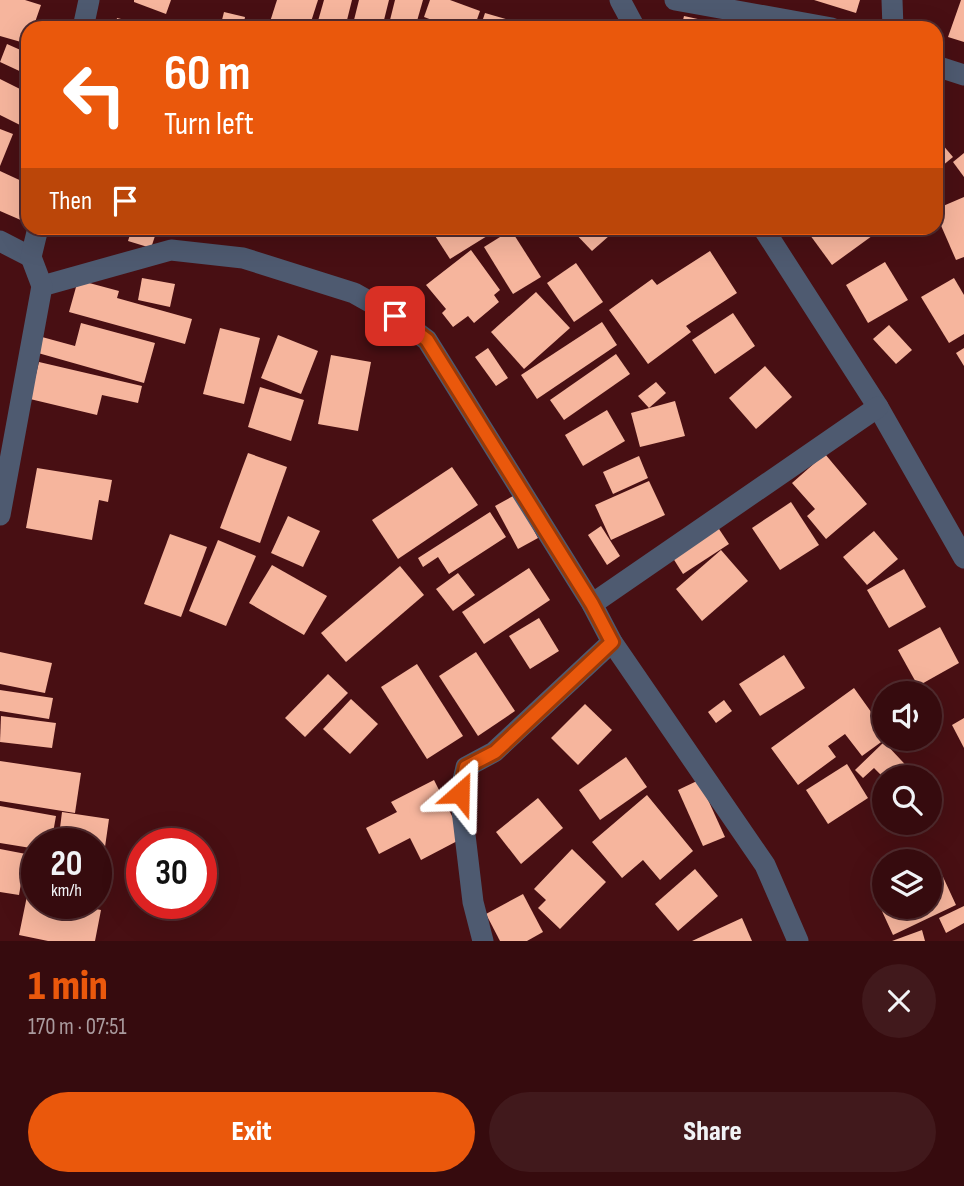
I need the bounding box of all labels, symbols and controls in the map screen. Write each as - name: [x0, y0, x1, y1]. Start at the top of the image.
- text: 60 m: [164, 45, 251, 104]
- icon: left: [49, 49, 140, 140]
- text: Turn left: [164, 105, 254, 144]
- icon: arrive: [106, 182, 144, 220]
- text: Then: [49, 186, 92, 217]
- pin: [365, 286, 425, 346]
- icon: arrive: [376, 297, 414, 335]
- map controls: [872, 681, 942, 919]
- button: sound: [872, 681, 942, 751]
- position arrow: [423, 756, 497, 830]
- button: search: [872, 765, 942, 835]
- speed limit sign: 30: [126, 828, 217, 919]
- text: 20: [51, 843, 83, 886]
- button: layers: [872, 849, 942, 919]
- text: km/h: [51, 880, 82, 901]
- text: 1 min: [28, 961, 108, 1012]
- button: close: [862, 964, 936, 1038]
- text: 170 m · 07:51: [28, 1013, 127, 1041]
- button: Exit: [28, 1092, 475, 1172]
- button: Share: [489, 1092, 936, 1172]

